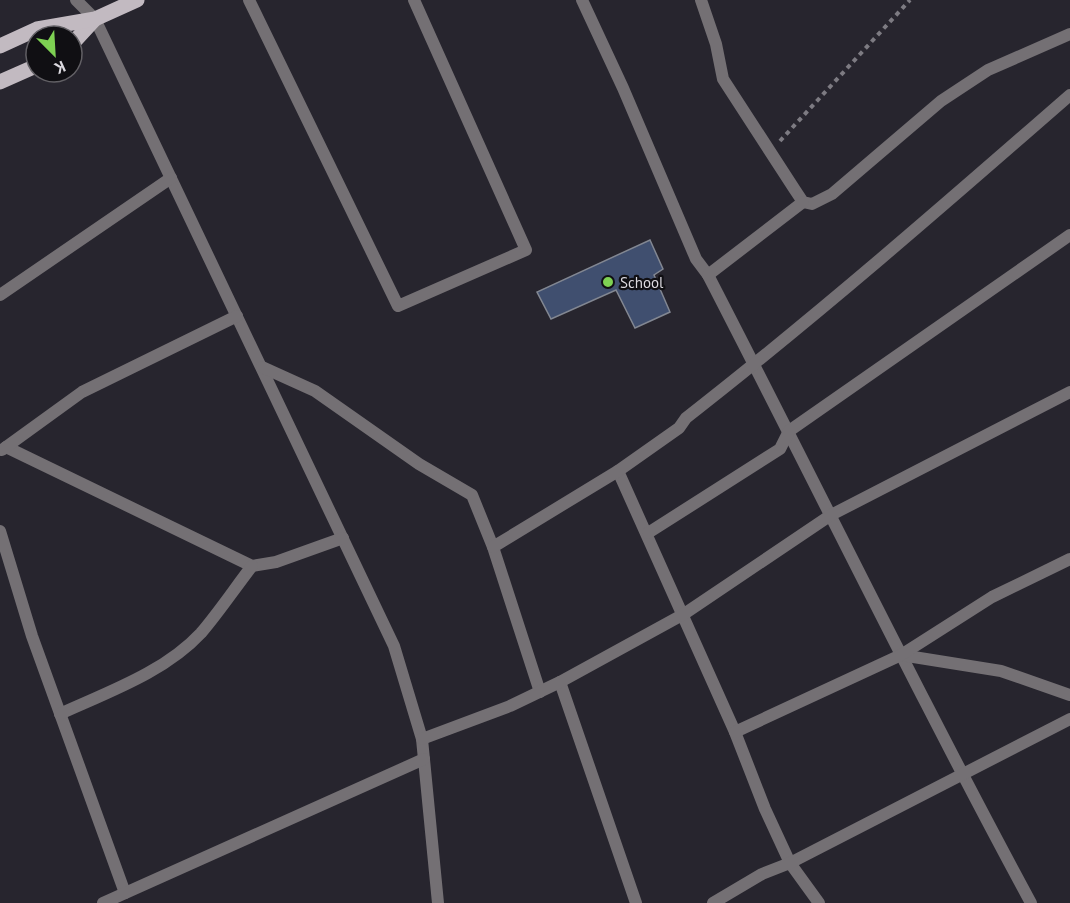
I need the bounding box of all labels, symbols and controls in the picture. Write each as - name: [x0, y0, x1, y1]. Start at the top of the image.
- north arrow: [24, 24, 84, 84]
- text: K: [51, 57, 69, 79]
- place label: School: [620, 273, 664, 292]
- marker: School: [601, 275, 615, 289]

